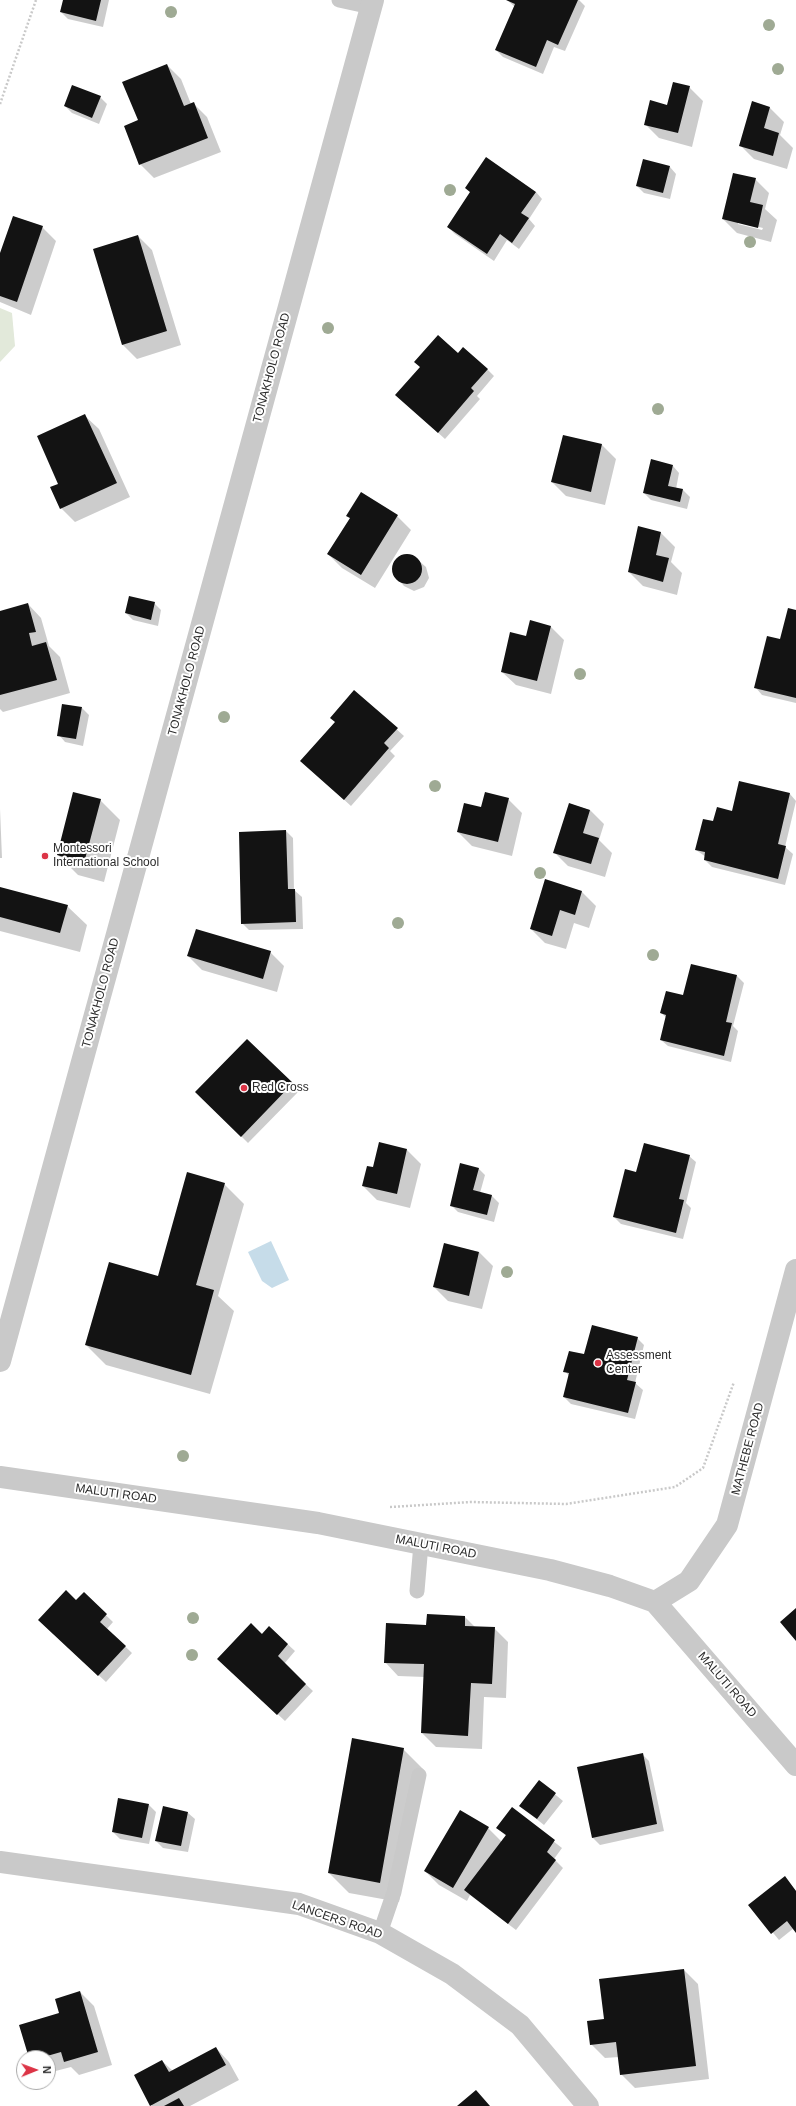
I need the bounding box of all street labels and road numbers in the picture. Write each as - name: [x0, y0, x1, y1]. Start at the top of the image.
- street label: TONAKHOLO ROAD: [250, 311, 294, 425]
- street label: TONAKHOLO ROAD: [165, 624, 209, 738]
- street label: TONAKHOLO ROAD: [79, 936, 123, 1050]
- street label: MATHEBE ROAD: [729, 1401, 767, 1497]
- street label: MALUTI ROAD: [74, 1481, 158, 1507]
- street label: MALUTI ROAD: [394, 1532, 478, 1562]
- street label: MALUTI ROAD: [695, 1649, 759, 1721]
- street label: LANCERS ROAD: [290, 1898, 384, 1942]

